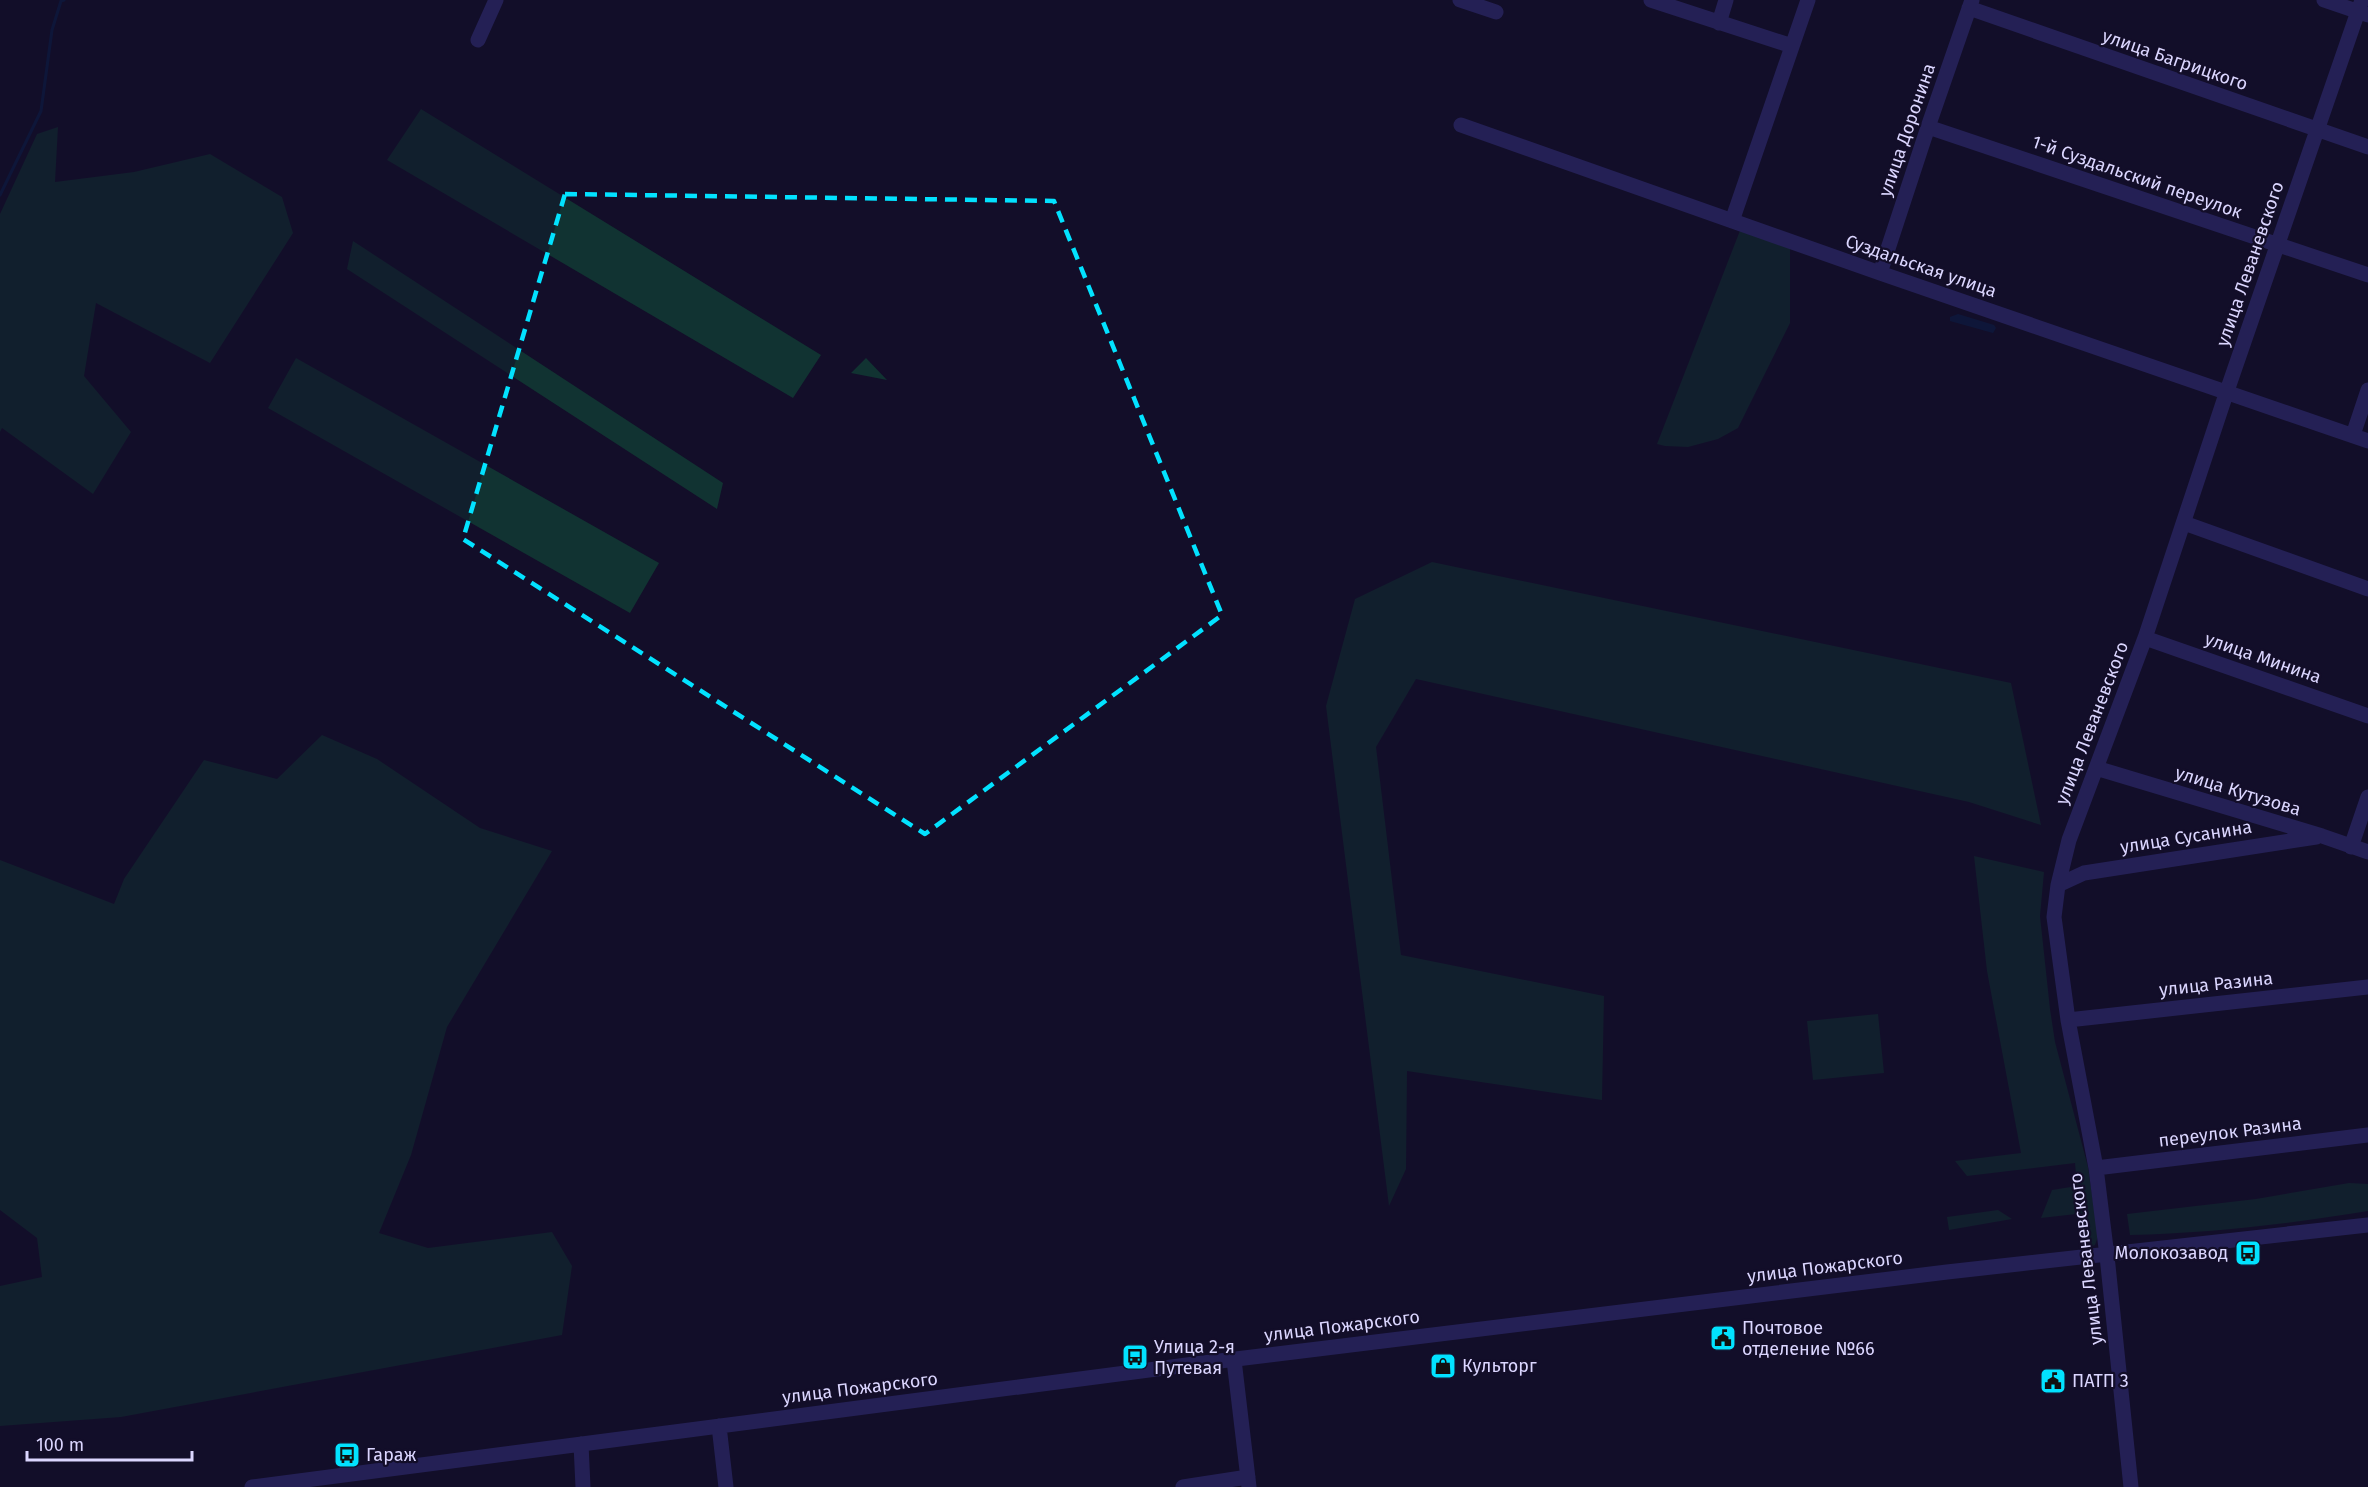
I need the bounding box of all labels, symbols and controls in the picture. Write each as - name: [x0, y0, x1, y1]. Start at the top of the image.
- street label: улица Багрицкого: [2099, 25, 2251, 95]
- street label: улица Доронина: [1874, 60, 1940, 200]
- street label: 1-й Суздальский переулок: [2029, 131, 2246, 224]
- street label: улица Леваневского: [2211, 179, 2289, 349]
- street label: Суздальская улица: [1842, 230, 2000, 302]
- street label: улица Минина: [2202, 628, 2324, 688]
- street label: улица Леваневского: [2051, 638, 2133, 808]
- street label: улица Кутузова: [2173, 761, 2303, 821]
- street label: улица Сусанина: [2119, 816, 2253, 858]
- street label: улица Разина: [2158, 967, 2274, 1001]
- street label: переулок Разина: [2157, 1112, 2303, 1152]
- street label: улица Леваневского: [2065, 1172, 2107, 1346]
- bus stop icon: Молокозавод: [2233, 1238, 2263, 1268]
- place label: Молокозавод: [2114, 1242, 2228, 1264]
- street label: улица Пожарского: [1746, 1247, 1904, 1287]
- street label: улица Пожарского: [1263, 1306, 1421, 1346]
- place label: Почтовое отделение №66: [1742, 1317, 1875, 1360]
- public building icon: Почтовое отделение №66: [1708, 1323, 1738, 1353]
- place label: Улица 2-я Путевая: [1154, 1336, 1235, 1379]
- bus stop icon: Улица 2-я Путевая: [1120, 1342, 1150, 1372]
- shop icon: Культорг: [1428, 1351, 1458, 1381]
- place label: Культорг: [1462, 1355, 1537, 1377]
- public building icon: ПАТП 3: [2038, 1366, 2068, 1396]
- street label: улица Пожарского: [781, 1368, 939, 1408]
- place label: ПАТП 3: [2072, 1370, 2129, 1392]
- scale bar: [27, 1424, 192, 1462]
- text: 100 m: [36, 1434, 84, 1456]
- bus stop icon: Гараж: [332, 1440, 362, 1470]
- place label: Гараж: [366, 1444, 416, 1466]

